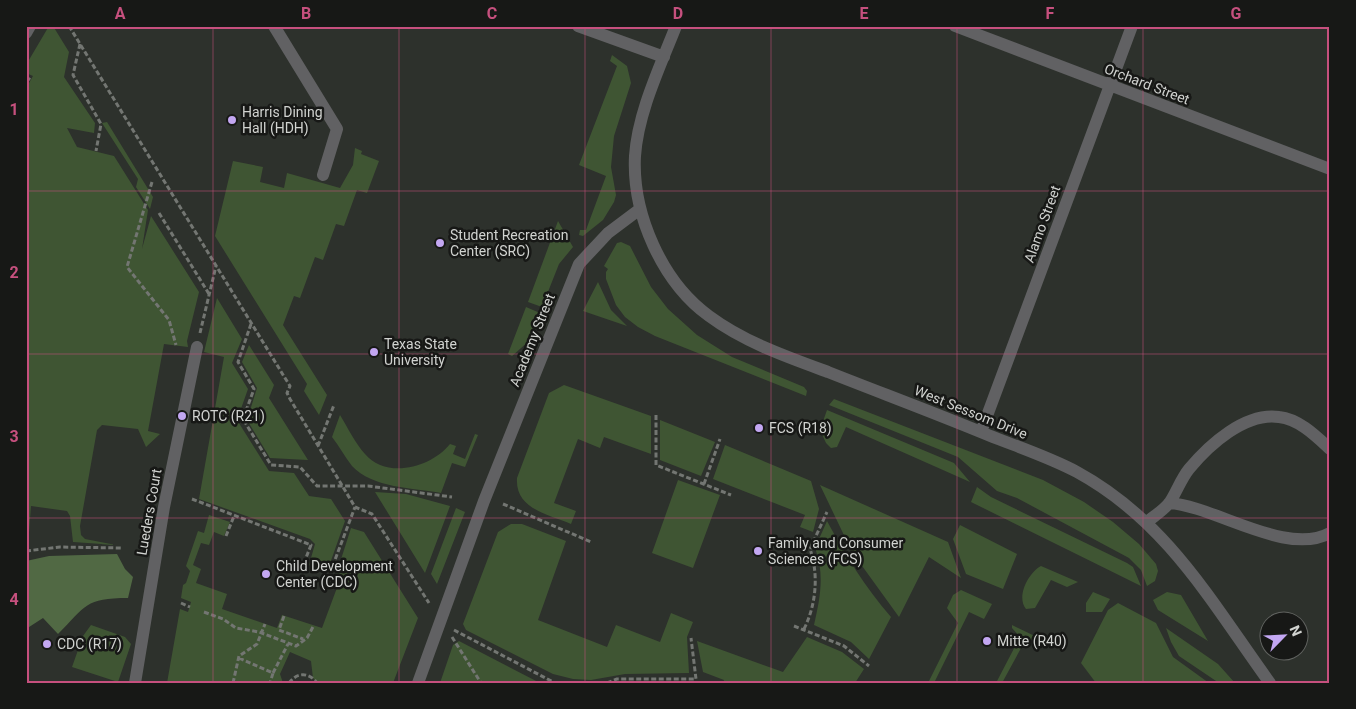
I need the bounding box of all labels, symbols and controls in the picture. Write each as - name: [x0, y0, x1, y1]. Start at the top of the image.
- text: A: [115, 4, 126, 23]
- text: B: [301, 4, 311, 23]
- text: C: [487, 4, 497, 23]
- text: D: [673, 4, 683, 23]
- text: E: [860, 4, 869, 23]
- text: F: [1046, 4, 1055, 23]
- text: G: [1231, 4, 1242, 23]
- street label: Orchard Street: [1102, 60, 1192, 108]
- text: 1: [9, 100, 19, 119]
- place label: Harris Dining Hall (HDH): [242, 104, 323, 137]
- marker: Harris Dining Hall (HDH): [226, 114, 238, 126]
- street label: Alamo Street: [1021, 183, 1063, 265]
- place label: Student Recreation Center (SRC): [450, 227, 568, 260]
- marker: Student Recreation Center (SRC): [434, 237, 446, 249]
- text: 2: [9, 263, 19, 282]
- street label: Academy Street: [506, 291, 558, 389]
- place label: Texas State University: [384, 336, 457, 368]
- marker: Texas State University: [368, 346, 380, 358]
- street label: West Sessom Drive: [912, 382, 1030, 442]
- place label: ROTC (R21): [192, 408, 265, 425]
- marker: ROTC (R21): [176, 410, 188, 422]
- place label: FCS (R18): [769, 420, 832, 437]
- marker: FCS (R18): [753, 422, 765, 434]
- text: 3: [9, 427, 19, 446]
- street label: Lueders Court: [134, 467, 165, 557]
- place label: Family and Consumer Sciences (FCS): [768, 535, 903, 568]
- marker: Family and Consumer Sciences (FCS): [752, 545, 764, 557]
- place label: Child Development Center (CDC): [276, 558, 393, 591]
- marker: Child Development Center (CDC): [260, 568, 272, 580]
- text: 4: [9, 590, 19, 609]
- north arrow: [1258, 612, 1308, 662]
- text: N: [1287, 623, 1305, 638]
- place label: Mitte (R40): [997, 633, 1067, 650]
- marker: Mitte (R40): [981, 635, 993, 647]
- place label: CDC (R17): [57, 636, 122, 653]
- marker: CDC (R17): [41, 638, 53, 650]

